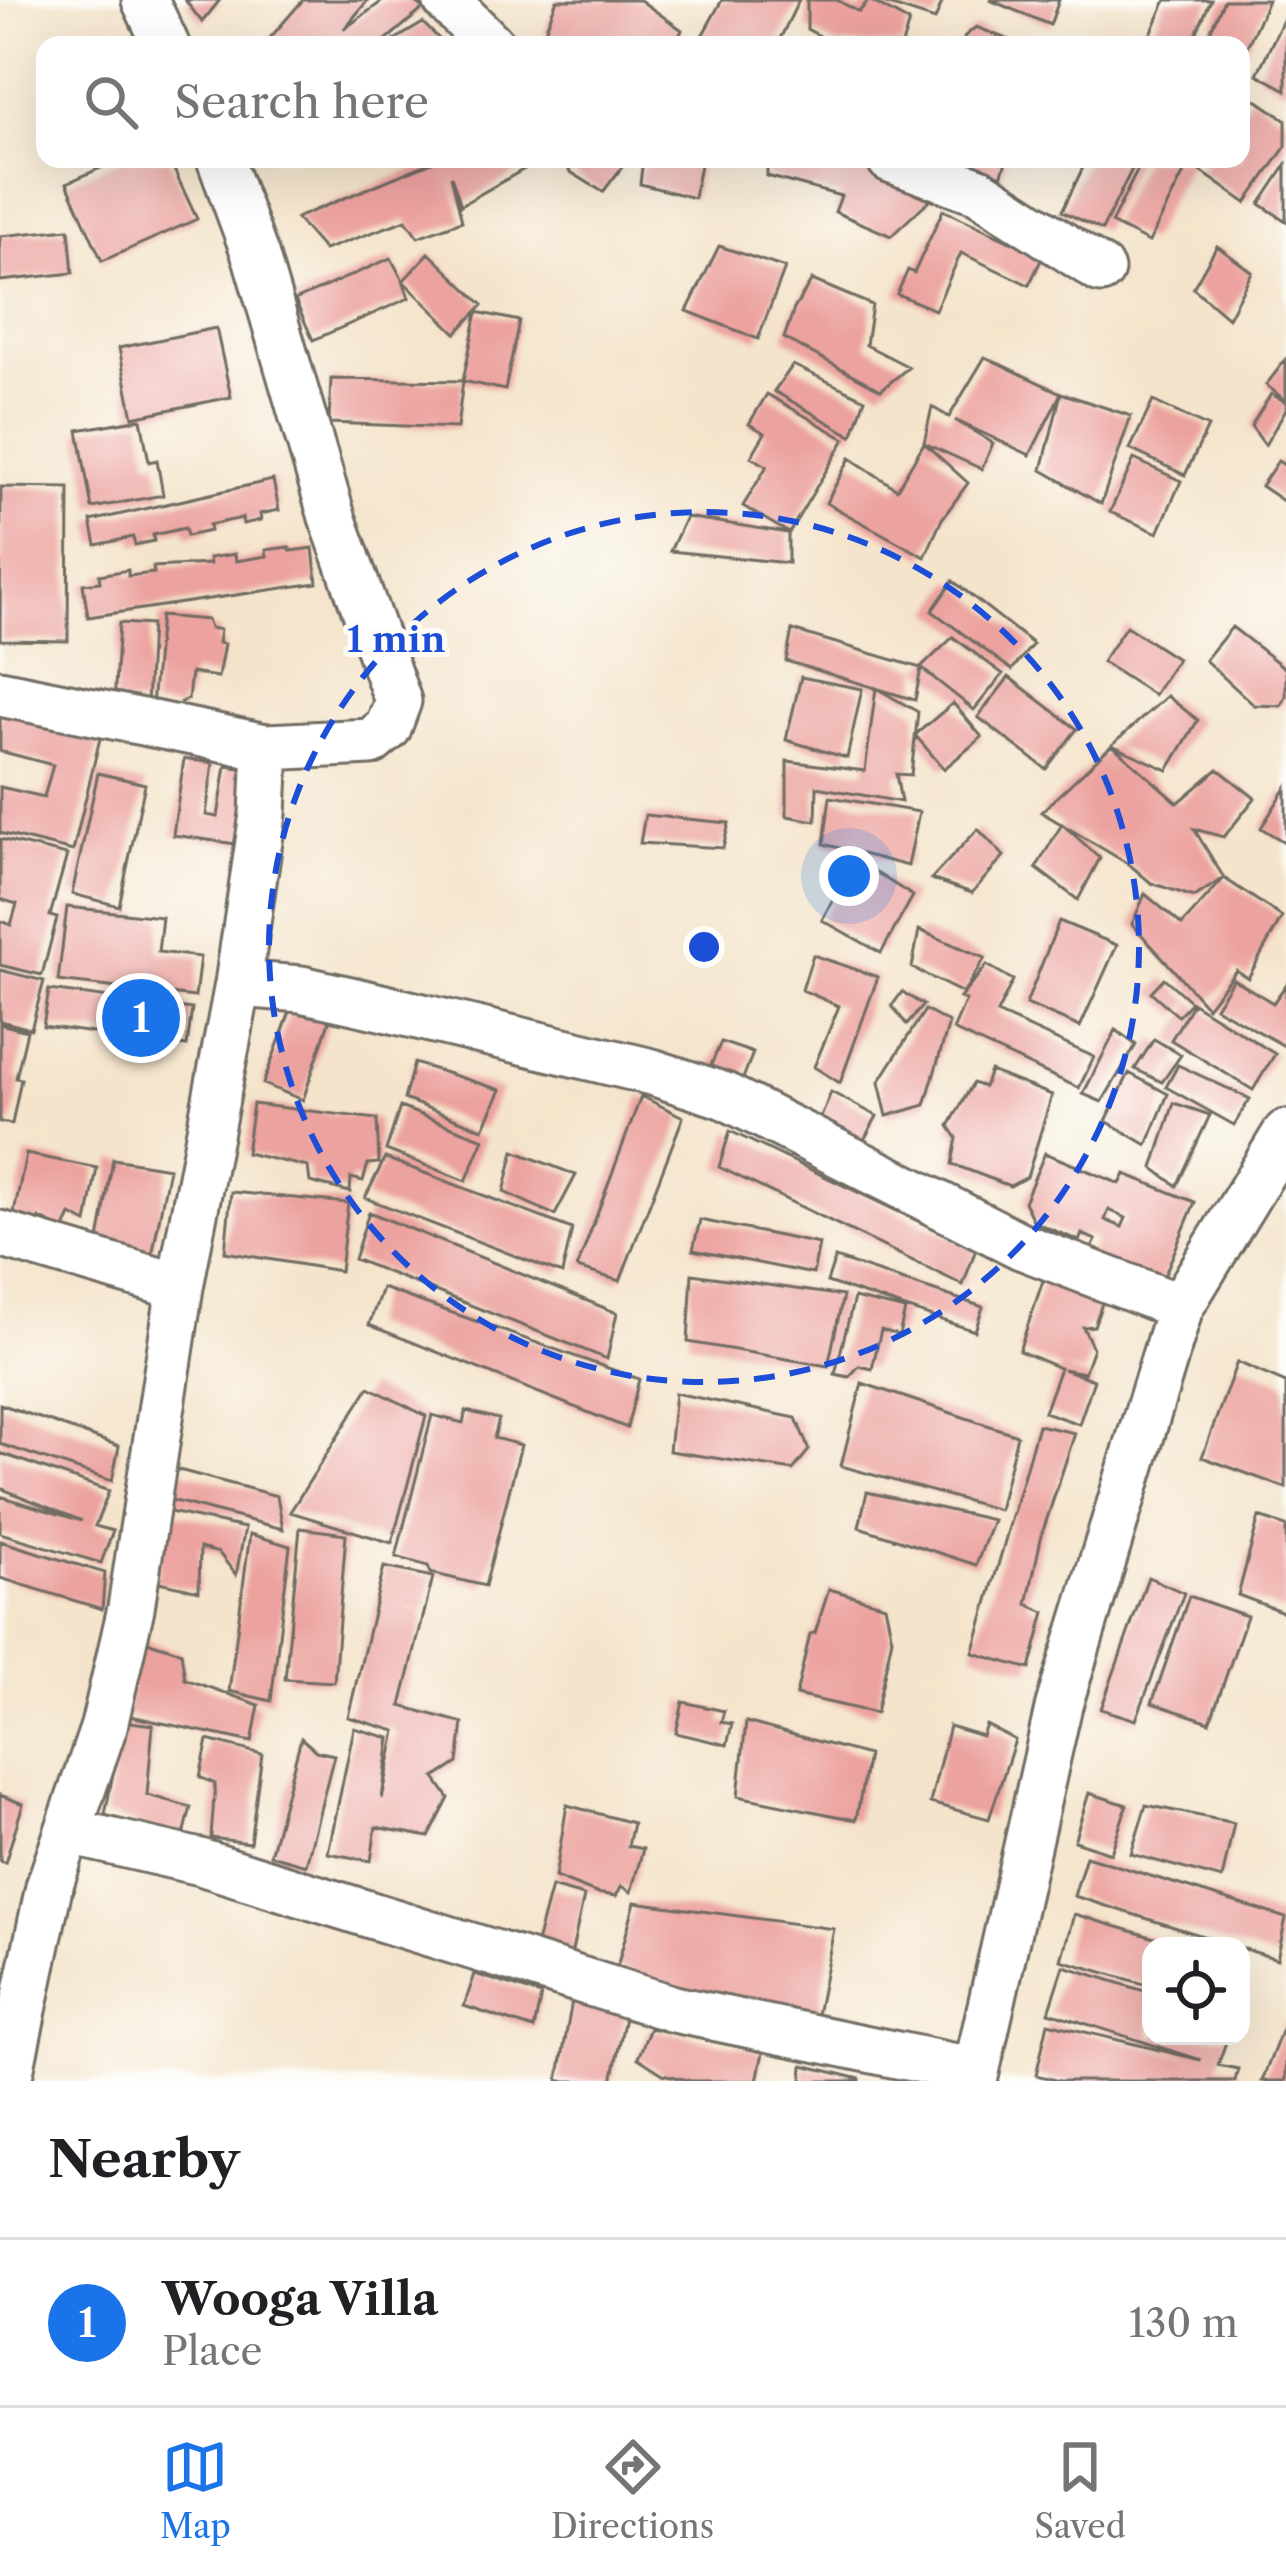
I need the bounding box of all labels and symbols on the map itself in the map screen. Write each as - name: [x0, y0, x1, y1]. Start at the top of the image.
- text: 1 min: [347, 617, 446, 661]
- your location: [819, 846, 879, 906]
- centre of rings: [683, 926, 725, 968]
- pin: 1: [102, 973, 180, 1063]

